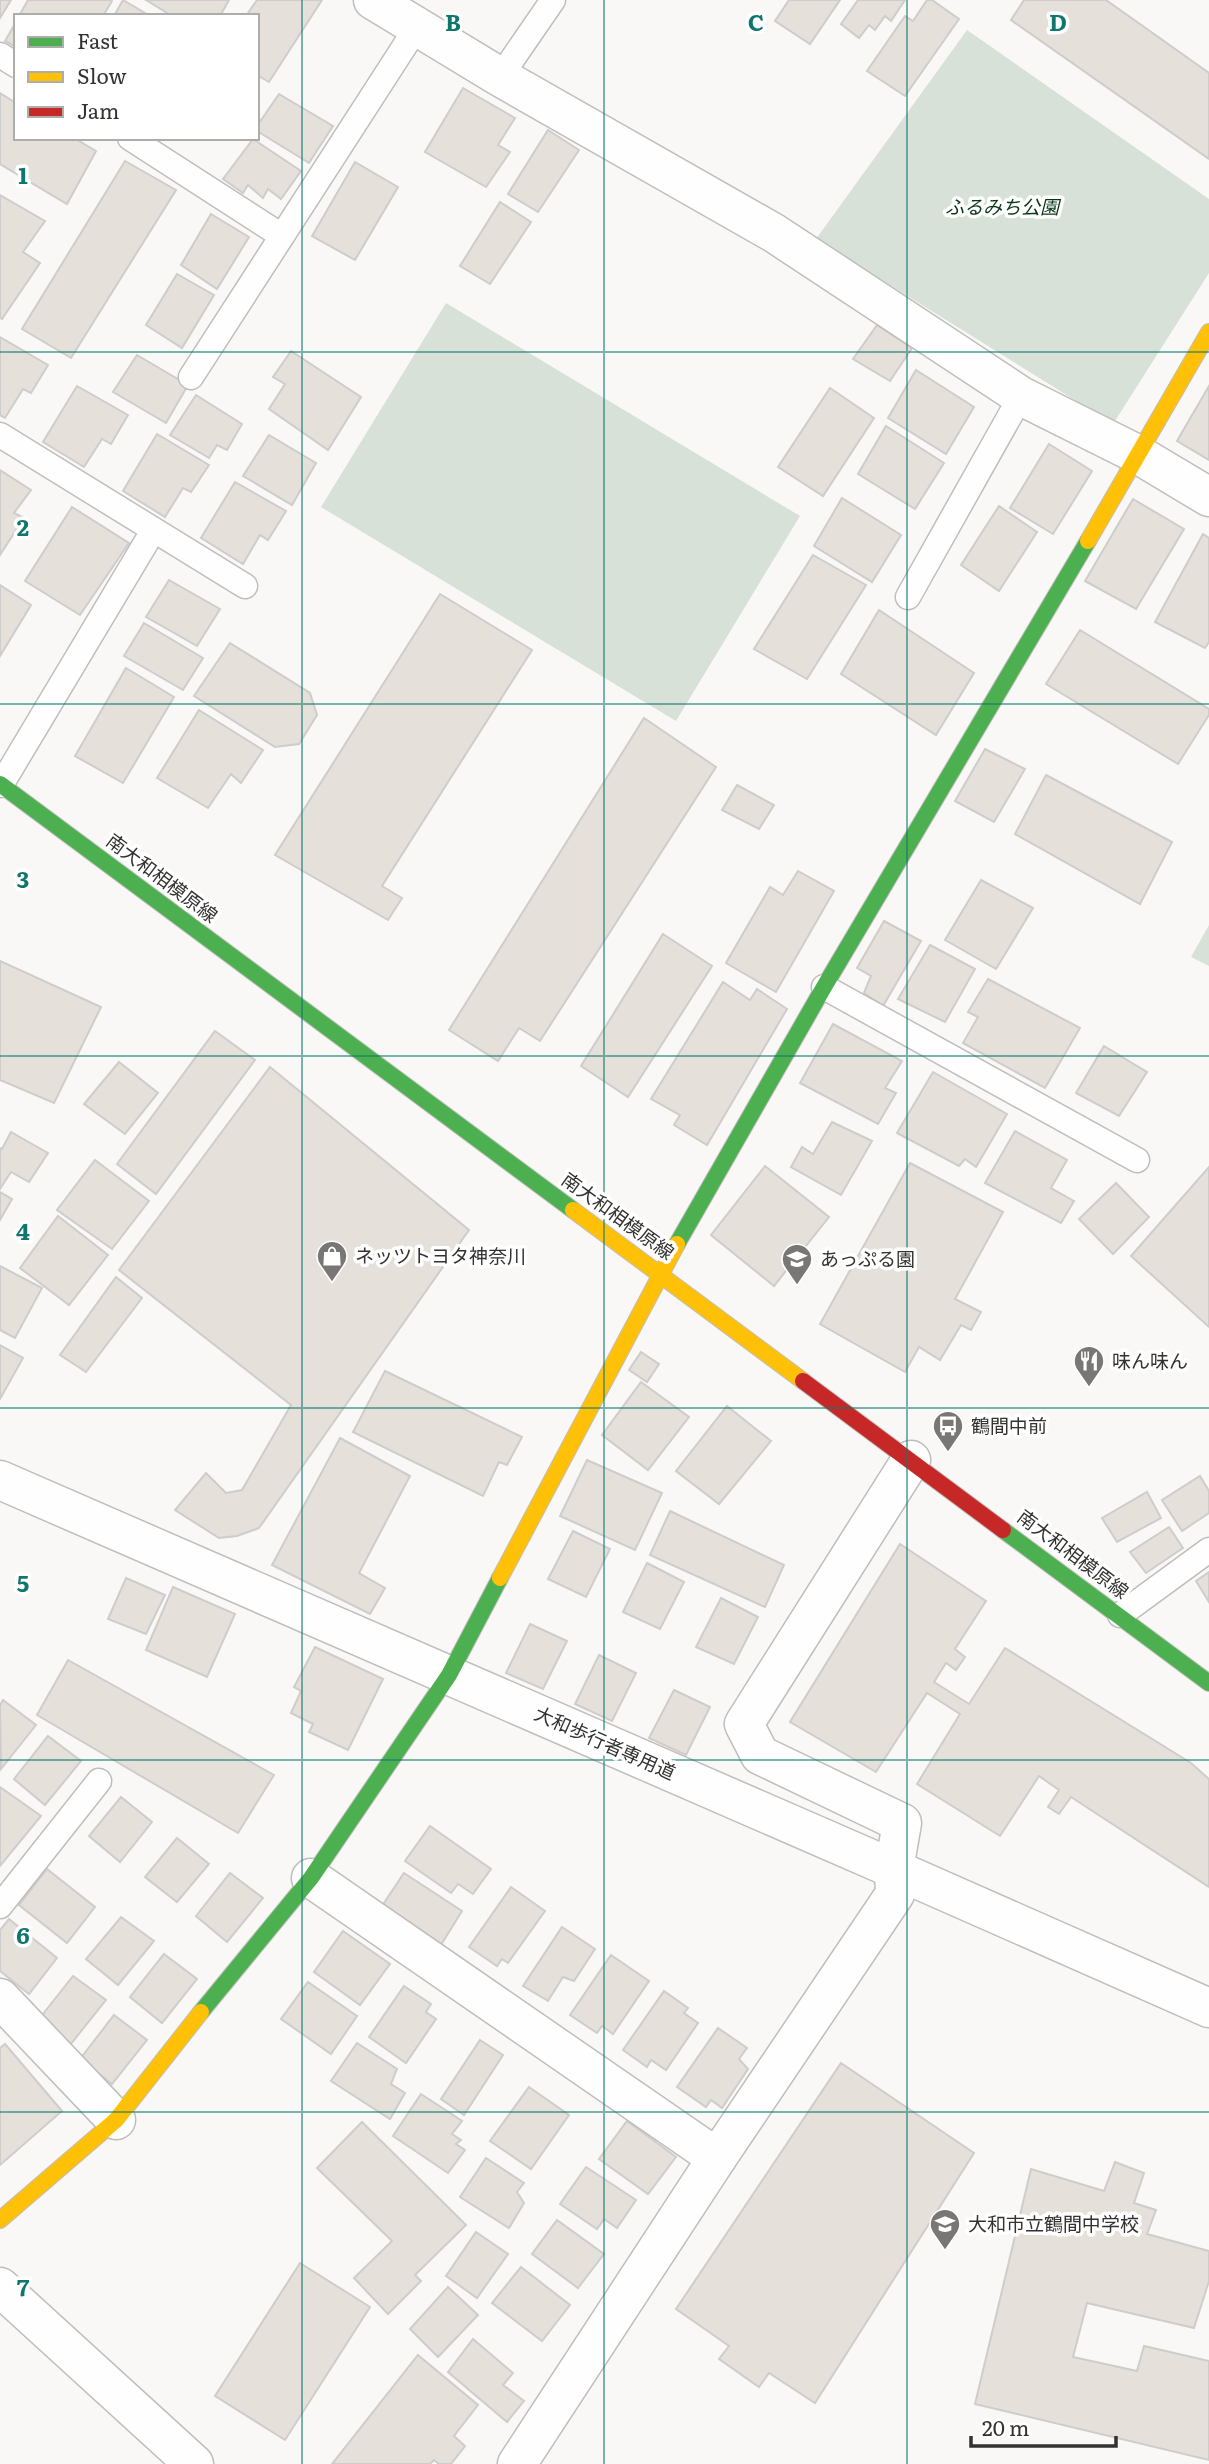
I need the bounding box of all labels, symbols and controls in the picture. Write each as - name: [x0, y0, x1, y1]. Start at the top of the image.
- text: B: [445, 4, 461, 38]
- text: C: [748, 4, 764, 38]
- text: D: [1049, 4, 1067, 38]
- legend: [14, 14, 259, 140]
- text: Fast: [77, 24, 118, 55]
- text: Slow: [77, 59, 127, 90]
- text: Jam: [77, 94, 119, 125]
- text: 1: [18, 157, 28, 191]
- park label: ふるみち公園: [945, 192, 1062, 220]
- text: 2: [17, 509, 29, 543]
- street label: 南大和相模原線: [101, 826, 224, 928]
- text: 3: [17, 861, 29, 895]
- street label: 南大和相模原線: [557, 1165, 681, 1266]
- text: 4: [16, 1213, 30, 1247]
- shop icon: ネッツトヨタ神奈川: [315, 1239, 349, 1283]
- place label: ネッツトヨタ神奈川: [355, 1241, 526, 1269]
- school or university icon: あっぷる園: [780, 1242, 814, 1286]
- place label: あっぷる園: [820, 1244, 915, 1272]
- restaurant icon: 味ん味ん: [1072, 1344, 1106, 1388]
- place label: 味ん味ん: [1112, 1346, 1188, 1374]
- bus stop icon: 鶴間中前: [931, 1409, 965, 1453]
- place label: 鶴間中前: [971, 1411, 1047, 1439]
- street label: 南大和相模原線: [1012, 1502, 1135, 1604]
- text: 5: [17, 1565, 29, 1599]
- street label: 大和歩行者専用道: [530, 1698, 681, 1786]
- text: 6: [16, 1917, 30, 1951]
- school or university icon: 大和市立鶴間中学校: [928, 2207, 962, 2251]
- place label: 大和市立鶴間中学校: [968, 2209, 1139, 2237]
- text: 7: [17, 2269, 30, 2303]
- scale bar: [971, 2404, 1116, 2448]
- text: 20 m: [982, 2411, 1029, 2442]

